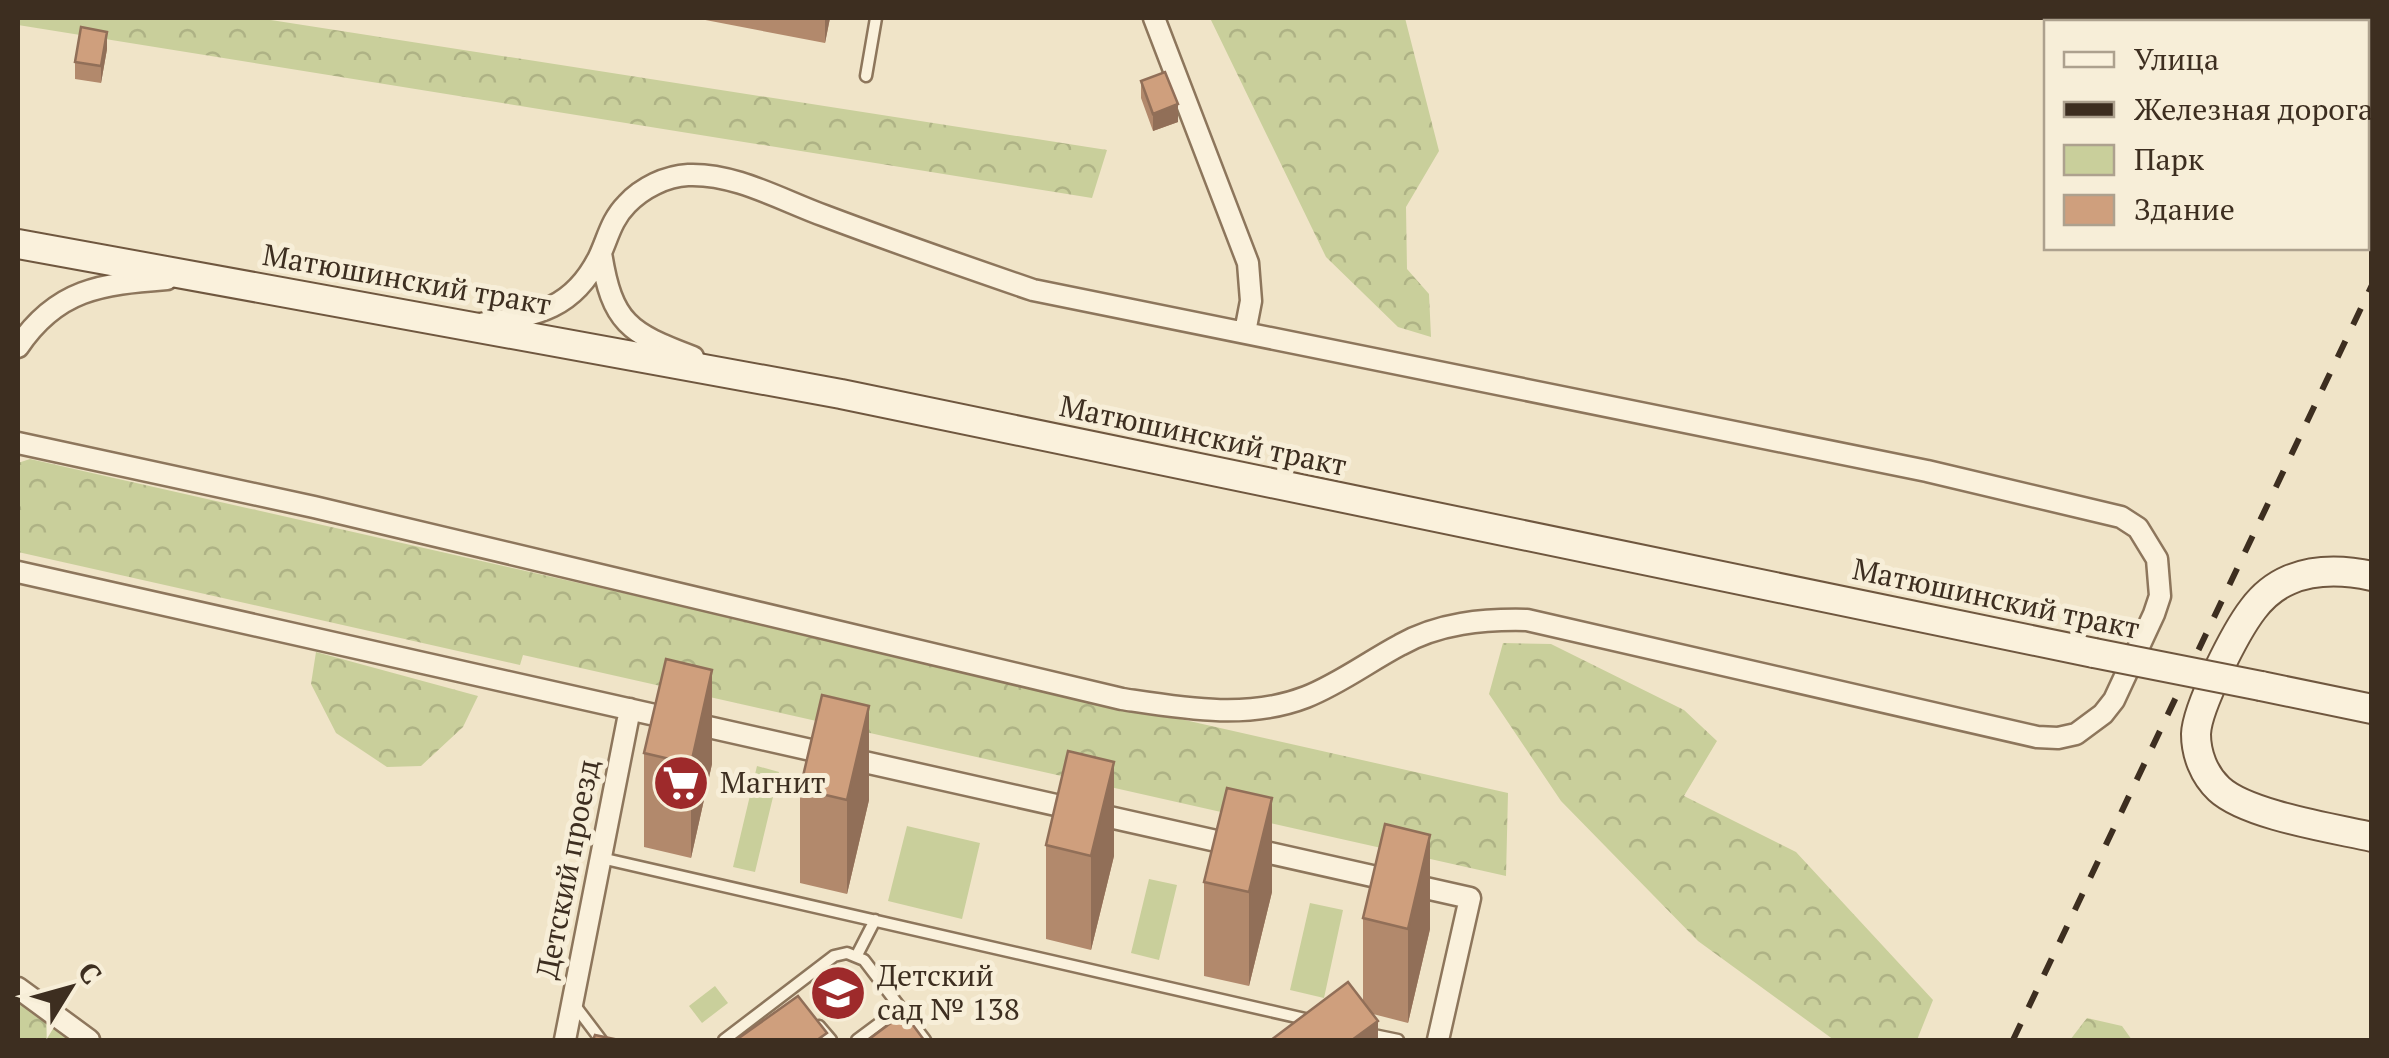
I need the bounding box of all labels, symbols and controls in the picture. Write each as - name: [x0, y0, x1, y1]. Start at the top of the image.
- legend: [2044, 20, 2369, 250]
- text: Улица: [2134, 39, 2219, 79]
- text: Железная дорога: [2134, 89, 2373, 129]
- text: Парк: [2134, 139, 2205, 179]
- text: Здание: [2134, 189, 2235, 229]
- street label: Матюшинский тракт: [260, 234, 555, 324]
- street label: Матюшинский тракт: [1056, 385, 1351, 485]
- street label: Матюшинский тракт: [1849, 548, 2144, 648]
- supermarket icon: Магнит: [651, 753, 711, 813]
- street label: Детский проезд: [526, 756, 608, 982]
- place label: Магнит: [720, 762, 826, 802]
- north arrow: [20, 938, 120, 1038]
- text: С: [70, 954, 111, 991]
- place label: Детский сад № 138: [877, 955, 1020, 1029]
- school or university icon: Детский сад № 138: [808, 963, 868, 1023]

